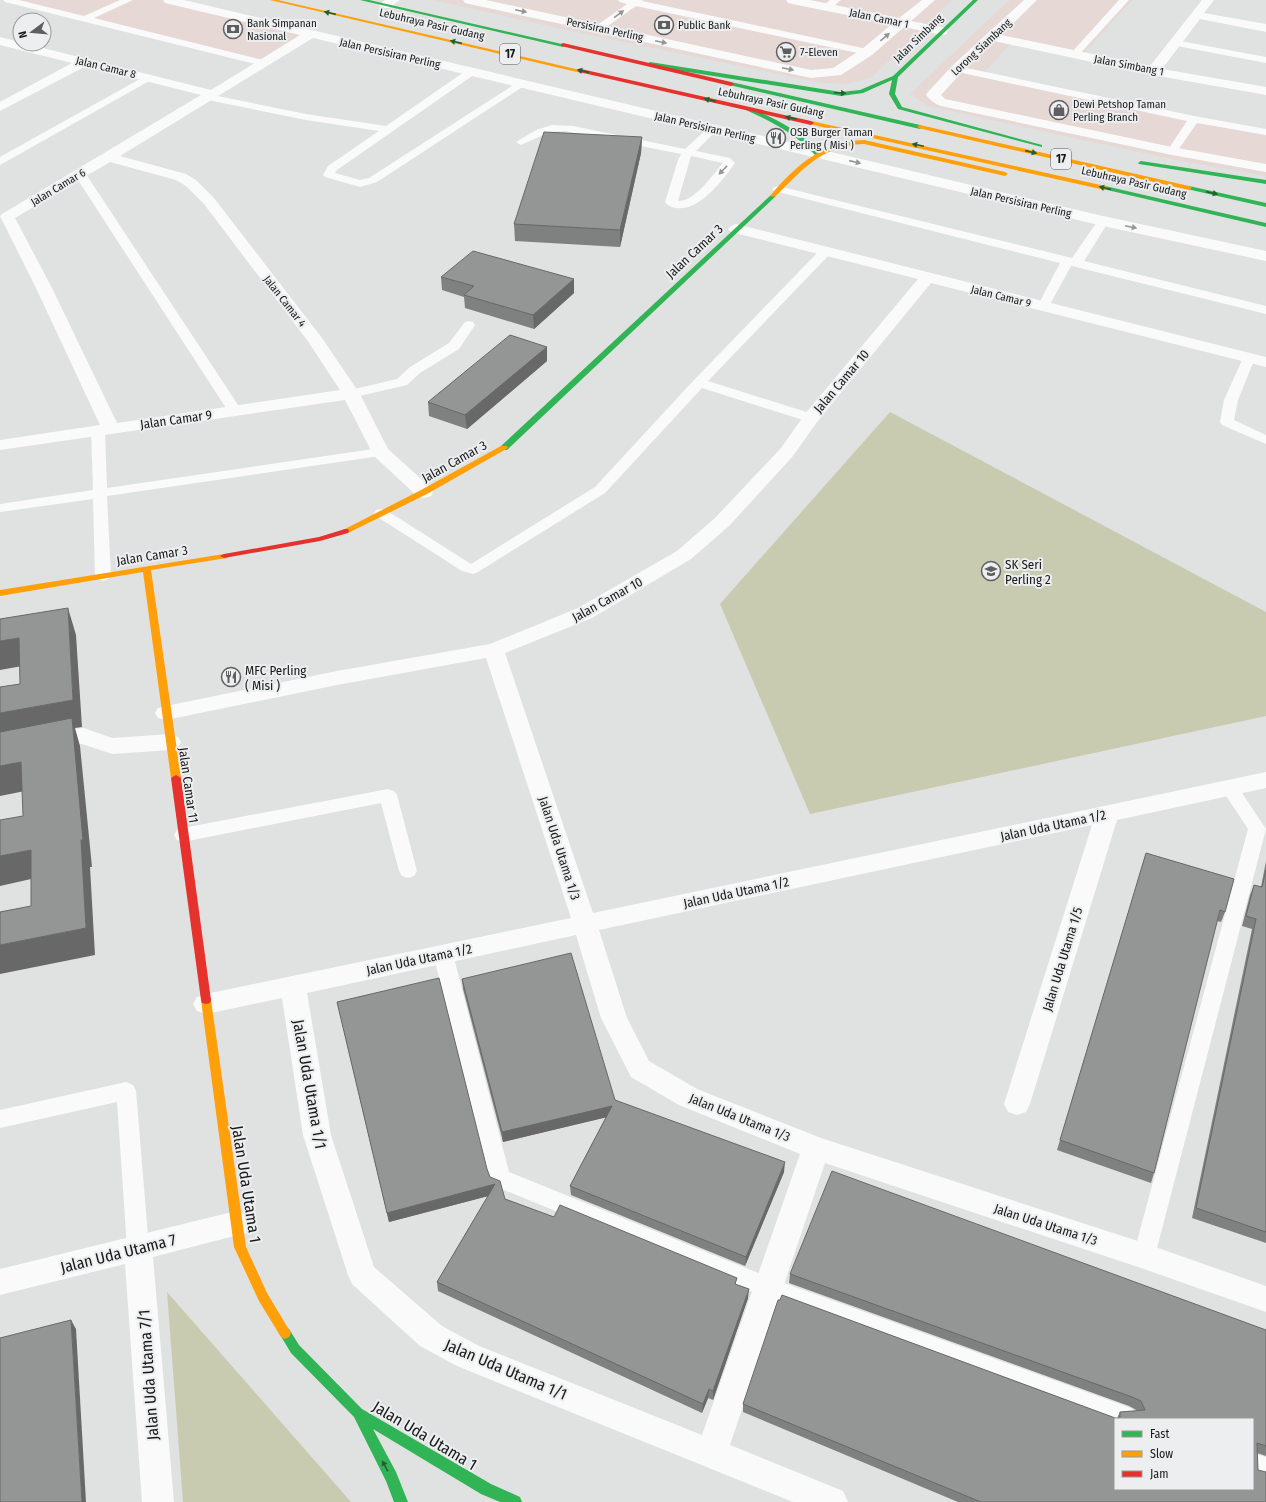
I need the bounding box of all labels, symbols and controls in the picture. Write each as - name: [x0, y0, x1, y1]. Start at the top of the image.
- street label: Lebuhraya Pasir Gudang: [378, 6, 487, 43]
- street label: Jalan Camar 1: [848, 6, 910, 31]
- one-way arrow: [514, 9, 527, 15]
- one-way arrow: [323, 10, 336, 16]
- one-way arrow: [613, 10, 624, 18]
- street label: Jalan Simbang: [891, 11, 946, 65]
- north arrow: [12, 12, 52, 52]
- bank icon: Public Bank: [653, 14, 675, 36]
- street label: Persisiran Perling: [565, 15, 645, 44]
- street label: Lorong Siambang: [949, 16, 1015, 79]
- place label: Bank Simpanan Nasional: [247, 17, 317, 43]
- bank icon: Bank Simpanan Nasional: [222, 18, 244, 40]
- place label: Public Bank: [678, 19, 731, 32]
- text: N: [16, 30, 30, 40]
- one-way arrow: [879, 33, 890, 42]
- street label: Jalan Persisiran Perling: [338, 36, 442, 72]
- one-way arrow: [450, 38, 462, 44]
- one-way arrow: [655, 39, 668, 45]
- supermarket icon: 7-Eleven: [775, 41, 797, 63]
- road number: 17: [500, 44, 520, 64]
- place label: 7-Eleven: [800, 46, 838, 59]
- street label: Jalan Simbang 1: [1093, 52, 1165, 79]
- street label: Jalan Camar 8: [74, 54, 138, 81]
- one-way arrow: [782, 67, 795, 73]
- one-way arrow: [577, 68, 589, 74]
- street label: Lebuhraya Pasir Gudang: [717, 85, 826, 120]
- one-way arrow: [834, 90, 846, 97]
- one-way arrow: [703, 97, 716, 103]
- place label: Dewi Petshop Taman Perling Branch: [1073, 98, 1166, 124]
- shop icon: Dewi Petshop Taman Perling Branch: [1048, 99, 1070, 121]
- street label: Jalan Persisiran Perling: [653, 110, 757, 146]
- one-way arrow: [785, 115, 797, 121]
- place label: OSB Burger Taman Perling ( Misi ): [790, 126, 873, 152]
- restaurant icon: OSB Burger Taman Perling ( Misi ): [765, 127, 787, 149]
- one-way arrow: [912, 142, 924, 148]
- road number: 17: [1051, 149, 1071, 169]
- one-way arrow: [1025, 150, 1037, 156]
- one-way arrow: [848, 160, 861, 166]
- street label: Lebuhraya Pasir Gudang: [1080, 164, 1189, 201]
- one-way arrow: [718, 165, 727, 175]
- street label: Jalan Camar 6: [29, 166, 88, 209]
- one-way arrow: [1099, 184, 1111, 190]
- street label: Jalan Persisiran Perling: [969, 185, 1073, 221]
- one-way arrow: [1206, 190, 1219, 196]
- street label: Jalan Camar 3: [663, 221, 726, 281]
- one-way arrow: [1125, 225, 1137, 231]
- street label: Jalan Camar 4: [261, 273, 309, 330]
- street label: Jalan Camar 9: [970, 283, 1032, 310]
- street label: Jalan Camar 10: [811, 346, 872, 416]
- street label: Jalan Camar 9: [139, 407, 213, 432]
- street label: Jalan Camar 3: [419, 437, 490, 485]
- street label: Jalan Camar 3: [115, 542, 189, 569]
- place label: SK Seri Perling 2: [1005, 557, 1051, 587]
- school or university icon: SK Seri Perling 2: [980, 560, 1002, 582]
- street label: Jalan Camar 10: [569, 574, 645, 625]
- place label: MFC Perling ( Misi ): [245, 663, 307, 693]
- restaurant icon: MFC Perling ( Misi ): [220, 666, 242, 688]
- street label: Jalan Camar 11: [176, 746, 201, 824]
- street label: Jalan Uda Utama 1/3: [536, 795, 583, 902]
- street label: Jalan Uda Utama 1/2: [999, 807, 1107, 844]
- street label: Jalan Uda Utama 1/2: [682, 874, 790, 911]
- street label: Jalan Uda Utama 1/5: [1040, 905, 1085, 1013]
- street label: Jalan Uda Utama 1/2: [365, 941, 473, 978]
- street label: Jalan Uda Utama 1/1: [289, 1018, 330, 1150]
- street label: Jalan Uda Utama 1/3: [687, 1090, 793, 1145]
- street label: Jalan Uda Utama 1: [228, 1124, 265, 1244]
- street label: Jalan Uda Utama 1/3: [992, 1201, 1099, 1248]
- street label: Jalan Uda Utama 7: [58, 1230, 178, 1277]
- street label: Jalan Uda Utama 7/1: [134, 1309, 163, 1441]
- street label: Jalan Uda Utama 1/1: [442, 1335, 570, 1404]
- street label: Jalan Uda Utama 1: [369, 1397, 480, 1474]
- legend: [1114, 1418, 1254, 1490]
- text: Fast: [1150, 1427, 1169, 1441]
- text: Slow: [1150, 1447, 1173, 1461]
- one-way arrow: [382, 1460, 389, 1472]
- text: Jam: [1150, 1467, 1168, 1481]

